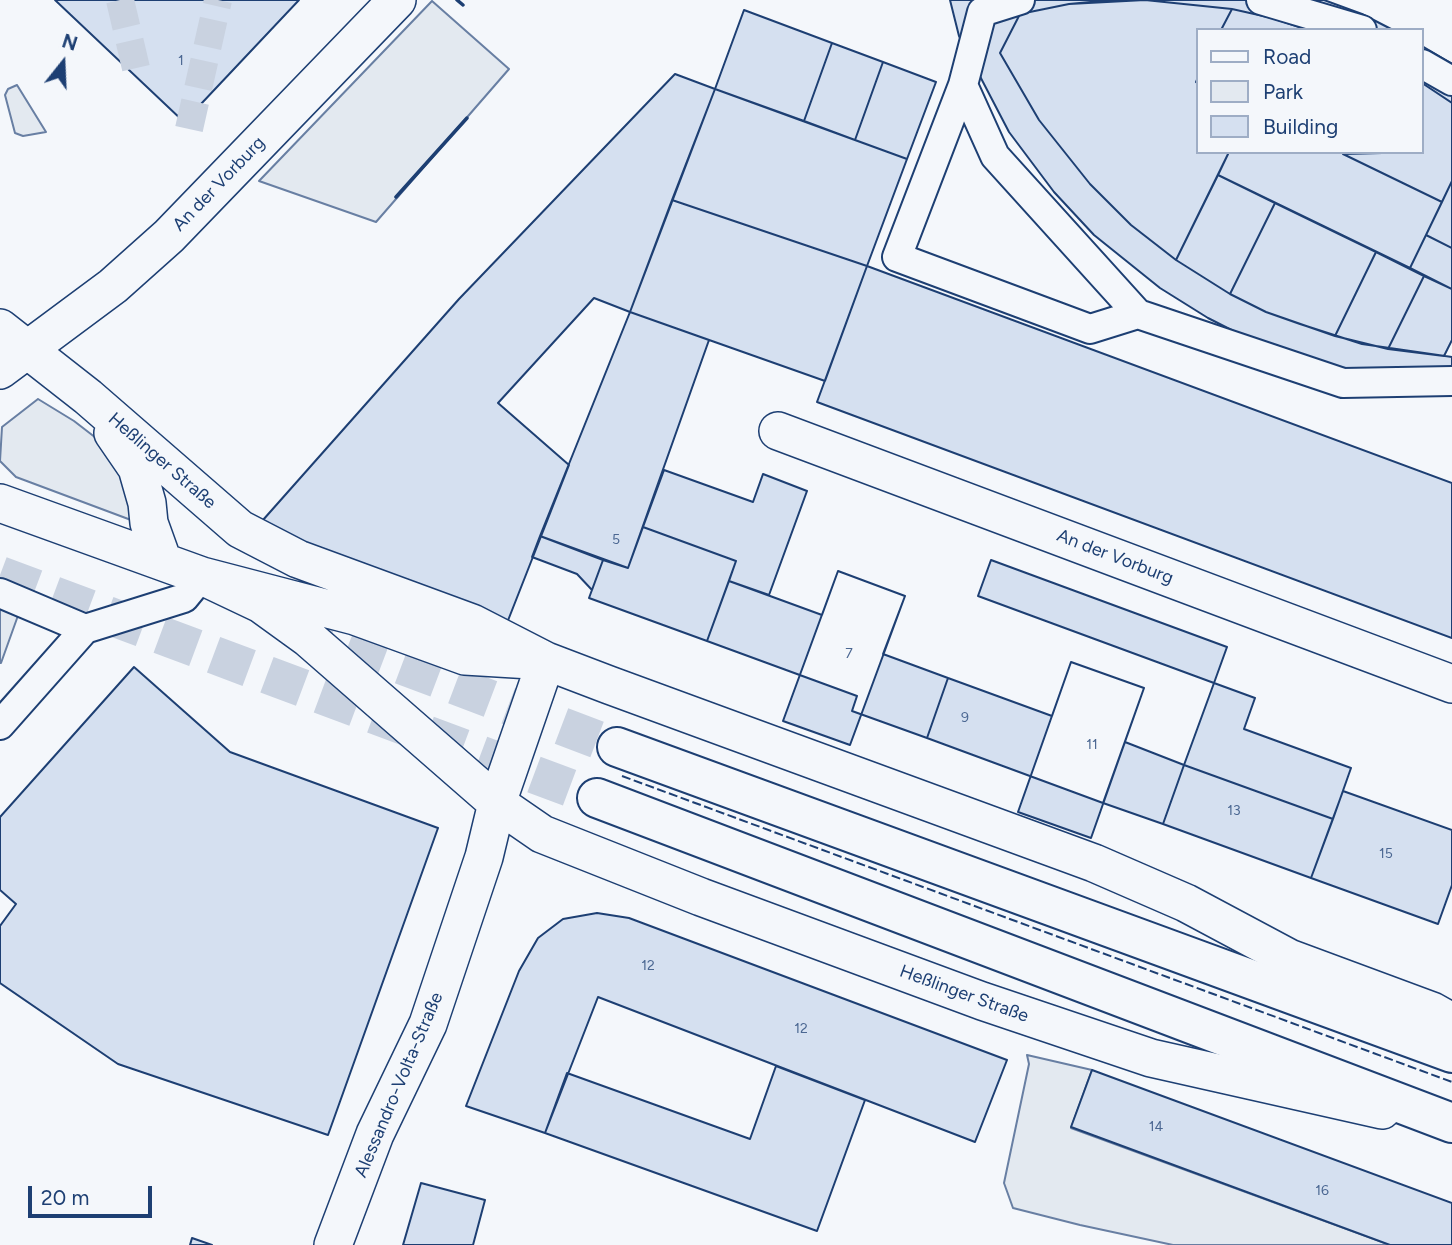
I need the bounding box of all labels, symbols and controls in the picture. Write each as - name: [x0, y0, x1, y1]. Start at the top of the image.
- north arrow: [28, 28, 98, 98]
- legend: [1196, 28, 1424, 154]
- text: N: [59, 29, 80, 56]
- text: Road: [1263, 44, 1311, 69]
- house number: 1: [178, 53, 184, 69]
- text: Park: [1263, 79, 1303, 104]
- text: Building: [1263, 114, 1338, 139]
- street label: An der Vorburg: [168, 132, 270, 236]
- street label: Heßlinger Straße: [104, 408, 220, 514]
- street label: An der Vorburg: [1054, 525, 1176, 589]
- house number: 5: [612, 532, 620, 548]
- house number: 7: [845, 646, 853, 662]
- house number: 9: [961, 710, 969, 726]
- house number: 11: [1086, 737, 1098, 753]
- house number: 13: [1227, 803, 1241, 819]
- house number: 15: [1379, 846, 1393, 862]
- house number: 12: [641, 958, 655, 974]
- street label: Heßlinger Straße: [897, 961, 1031, 1027]
- street label: Alessandro-Volta-Straße: [350, 989, 448, 1181]
- house number: 12: [794, 1021, 808, 1037]
- house number: 14: [1149, 1119, 1163, 1135]
- scale bar: [32, 1172, 156, 1216]
- house number: 16: [1315, 1183, 1329, 1199]
- text: 20 m: [41, 1185, 89, 1210]

